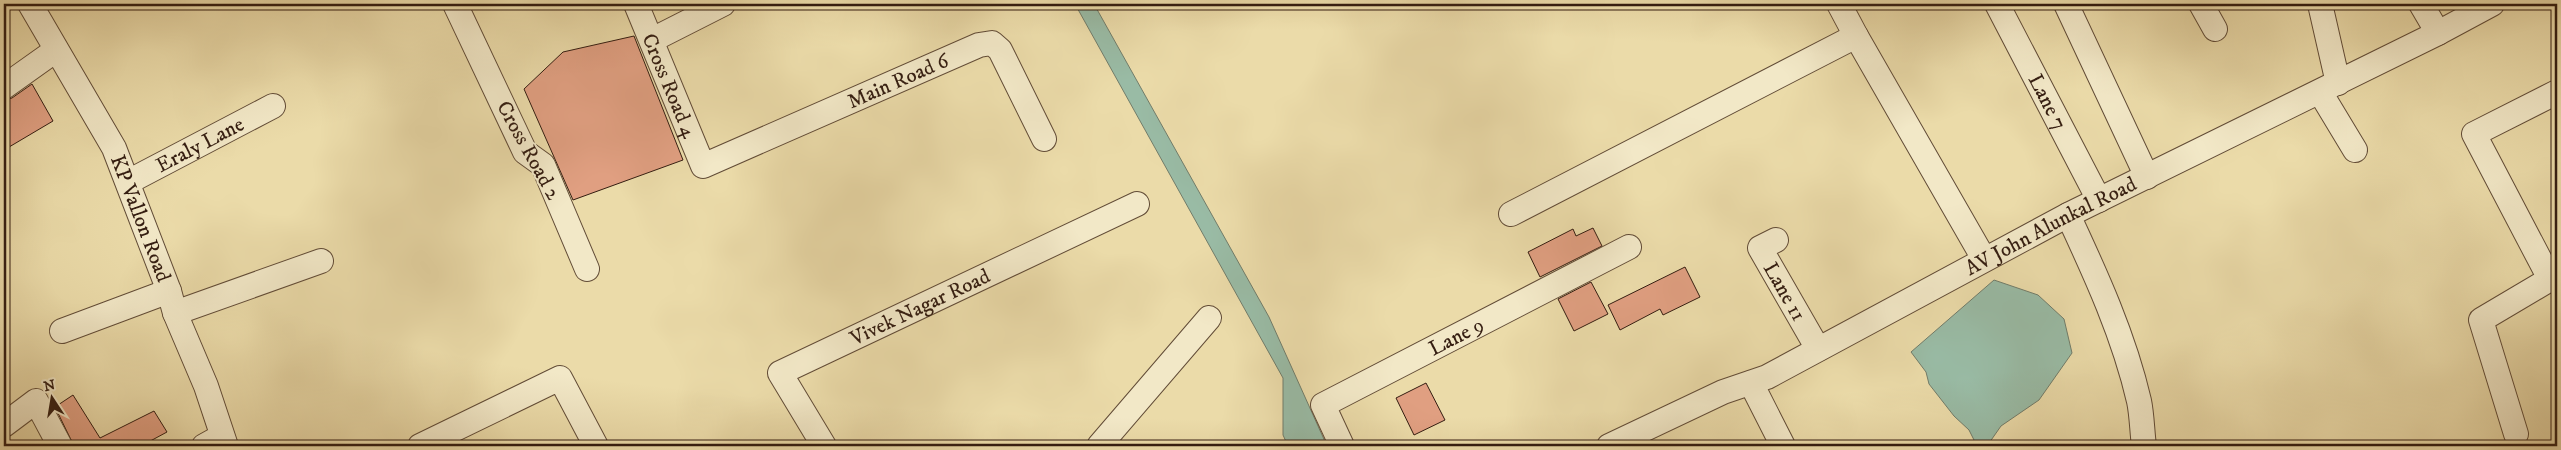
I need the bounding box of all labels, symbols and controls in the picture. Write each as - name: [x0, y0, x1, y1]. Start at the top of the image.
- street label: Cross Road 4: [636, 30, 702, 143]
- street label: Main Road 6: [844, 48, 954, 115]
- street label: Lane 7: [2022, 70, 2072, 134]
- street label: Cross Road 2: [490, 97, 566, 205]
- street label: Eraly Lane: [152, 111, 249, 179]
- street label: KP Vallon Road: [104, 151, 176, 286]
- street label: AV John Alunkal Road: [1961, 171, 2141, 282]
- street label: Lane 11: [1757, 258, 1811, 326]
- street label: Vivek Nagar Road: [845, 263, 995, 352]
- street label: Lane 9: [1425, 312, 1489, 362]
- north arrow: [28, 372, 78, 422]
- text: N: [42, 376, 57, 396]

